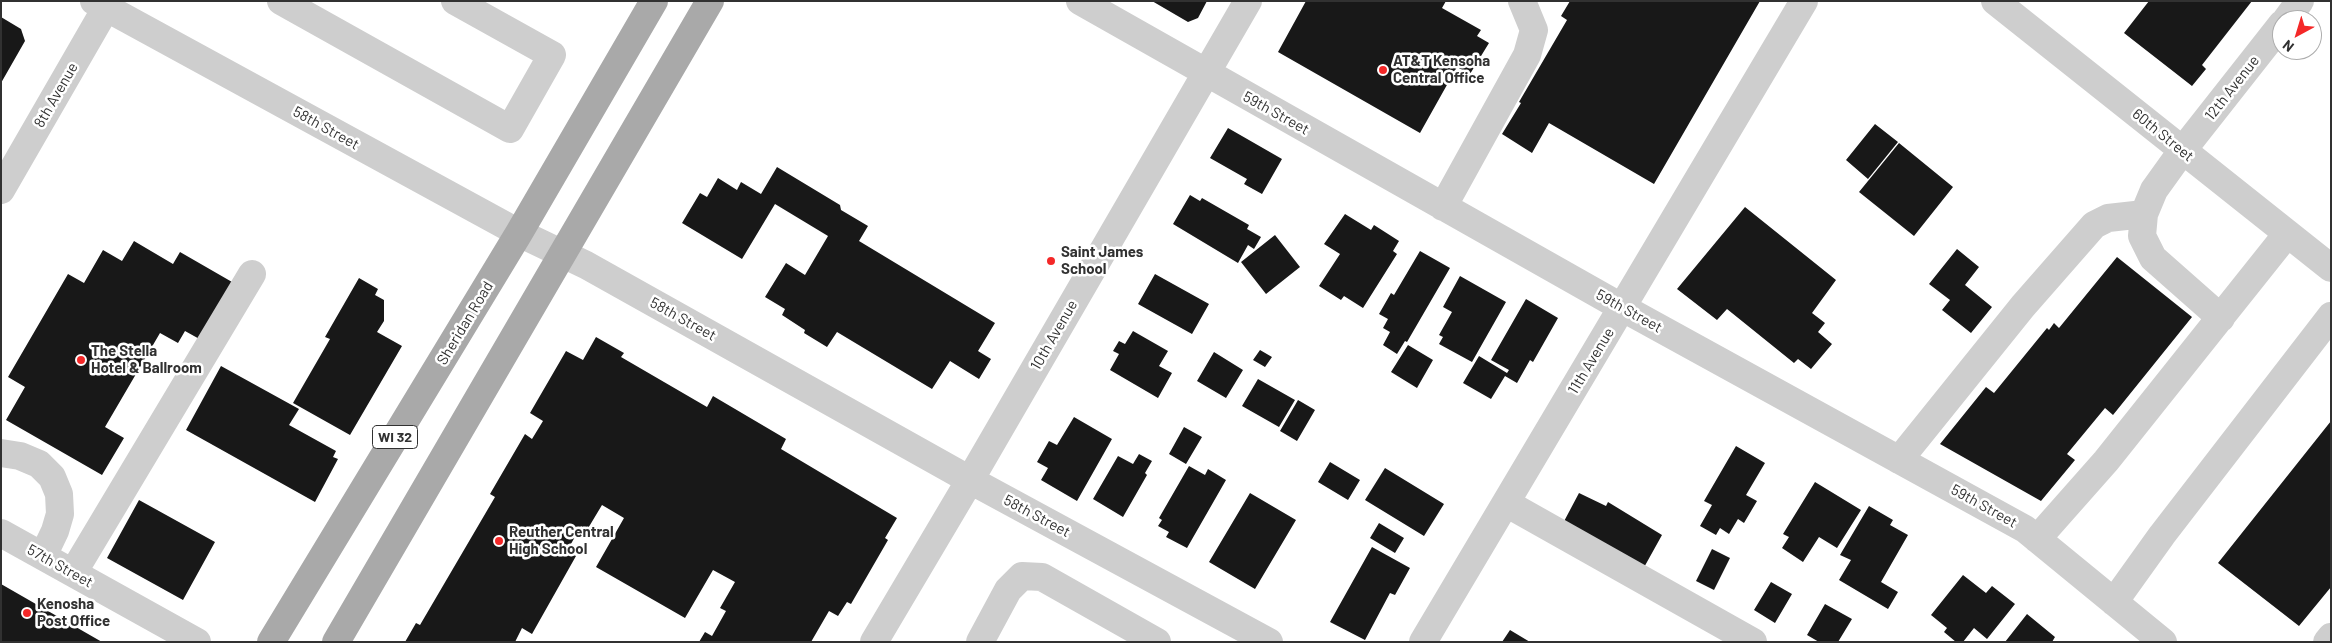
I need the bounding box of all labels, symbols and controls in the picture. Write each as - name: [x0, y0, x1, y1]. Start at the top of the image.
- north arrow: [2272, 10, 2322, 60]
- text: N: [2279, 37, 2297, 56]
- place label: AT&T Kensoha Central Office: [1393, 52, 1490, 87]
- street label: 12th Avenue: [2201, 52, 2263, 124]
- street label: 8th Avenue: [30, 59, 82, 131]
- marker: AT&T Kensoha Central Office: [1377, 64, 1389, 76]
- street label: 59th Street: [1240, 87, 1312, 139]
- street label: 58th Street: [290, 102, 362, 154]
- street label: 60th Street: [2129, 105, 2197, 165]
- place label: Saint James School: [1061, 243, 1143, 278]
- marker: Saint James School: [1045, 255, 1057, 267]
- street label: Sheridan Road: [433, 278, 497, 368]
- street label: 59th Street: [1593, 285, 1665, 337]
- street label: 58th Street: [647, 293, 719, 345]
- street label: 10th Avenue: [1027, 297, 1081, 373]
- street label: 11th Avenue: [1564, 324, 1618, 398]
- place label: The Stella Hotel & Ballroom: [91, 342, 202, 377]
- marker: The Stella Hotel & Ballroom: [75, 354, 87, 366]
- road number: WI 32: [372, 426, 418, 448]
- street label: 59th Street: [1948, 480, 2020, 532]
- street label: 58th Street: [1001, 491, 1073, 541]
- place label: Reuther Central High School: [509, 523, 614, 558]
- marker: Reuther Central High School: [493, 535, 505, 547]
- street label: 57th Street: [24, 541, 96, 591]
- place label: Kenosha Post Office: [37, 595, 110, 630]
- marker: Kenosha Post Office: [21, 607, 33, 619]

